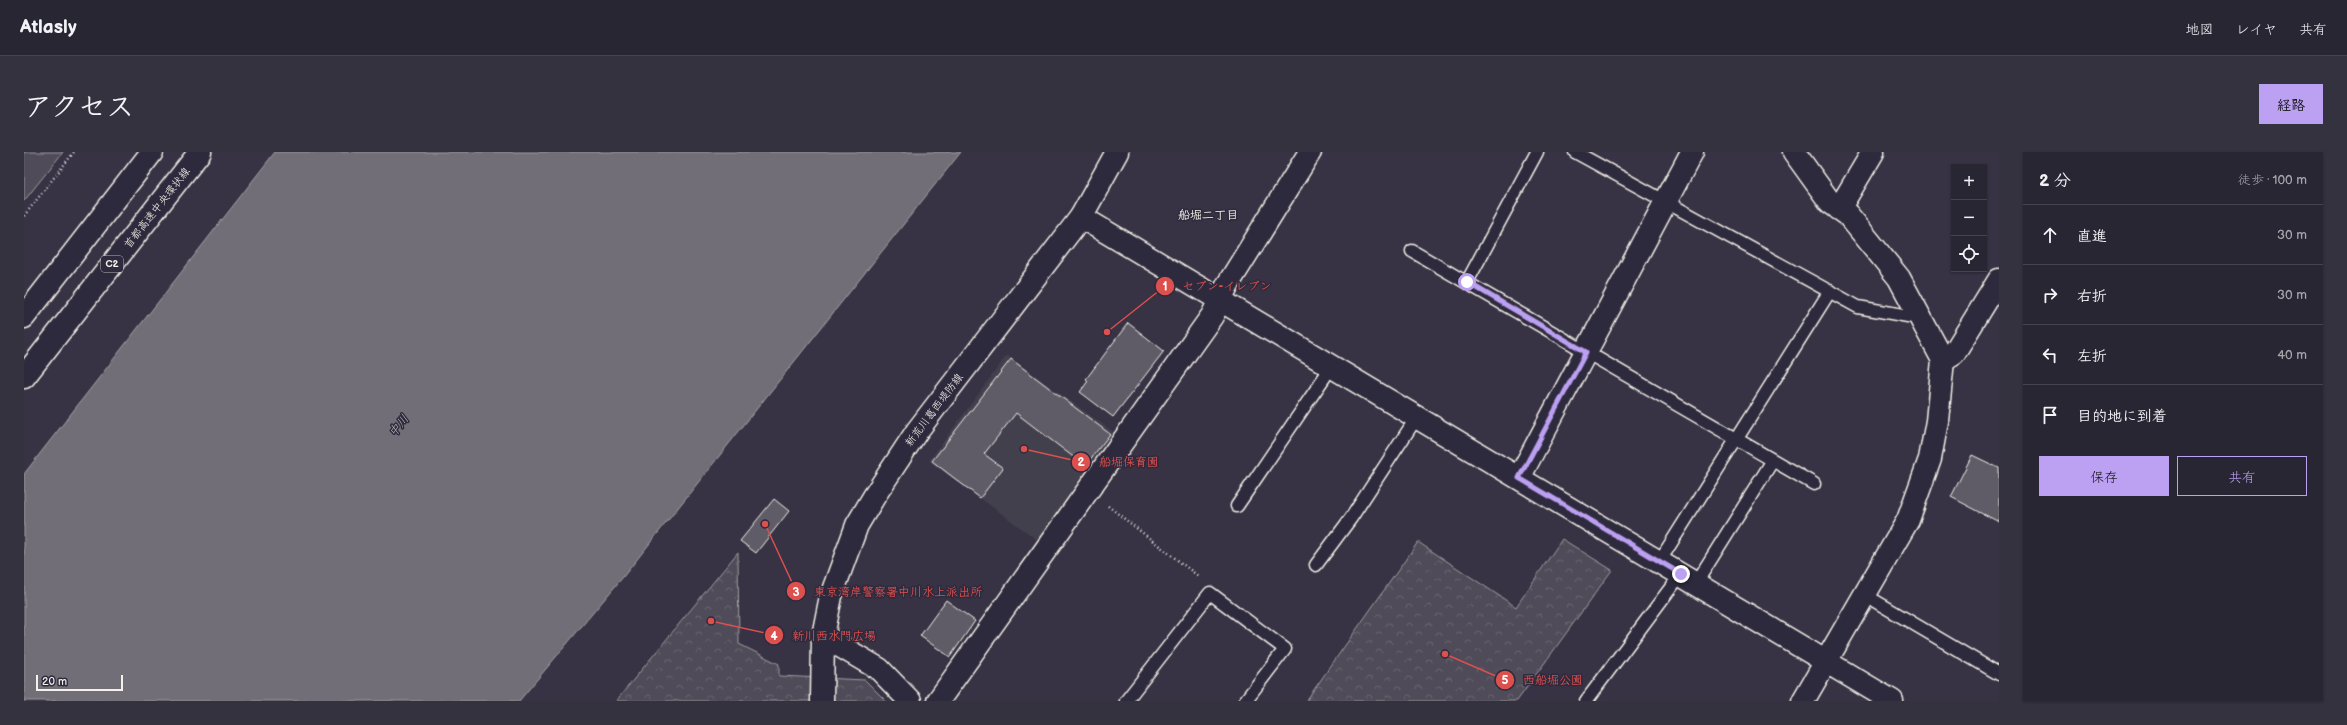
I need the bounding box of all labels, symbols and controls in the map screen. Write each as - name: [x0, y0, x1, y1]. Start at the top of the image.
- text: Atlasly: [20, 16, 77, 39]
- text: 地図: [2186, 21, 2214, 38]
- text: レイヤ: [2236, 21, 2277, 38]
- text: 共有: [2299, 21, 2327, 38]
- button: 経路: [2259, 84, 2323, 124]
- text: アクセス: [24, 91, 134, 124]
- map controls: [1951, 164, 1987, 272]
- button: +: [1951, 164, 1987, 200]
- street label: 首都高速中央環状線: [121, 165, 193, 251]
- text: 2 分: [2039, 171, 2071, 191]
- text: 徒歩 · 100 m: [2238, 172, 2307, 188]
- button: −: [1951, 200, 1987, 236]
- district label: 船堀二丁目: [1178, 208, 1238, 223]
- icon: ahead: [2039, 224, 2061, 246]
- text: 直進: [2077, 227, 2107, 246]
- text: 30 m: [2277, 227, 2307, 243]
- button: locate: [1951, 236, 1987, 272]
- road number: C2: [101, 256, 123, 272]
- route start: [1458, 273, 1476, 291]
- callout: セブン-イレブン: [1155, 274, 1279, 298]
- text: 1: [1162, 279, 1168, 294]
- text: セブン-イレブン: [1183, 279, 1271, 294]
- icon: right: [2039, 284, 2061, 306]
- text: 右折: [2077, 287, 2107, 306]
- text: 30 m: [2277, 287, 2307, 303]
- icon: left: [2039, 344, 2061, 366]
- text: 左折: [2077, 347, 2107, 366]
- text: 40 m: [2277, 347, 2307, 363]
- street label: 新荒川葛西堤防線: [902, 371, 966, 449]
- icon: arrive: [2039, 404, 2061, 426]
- text: 目的地に到着: [2077, 407, 2167, 426]
- water label: 中川: [386, 412, 412, 440]
- callout: 船堀保育園: [1071, 450, 1167, 474]
- text: 2: [1077, 455, 1085, 470]
- text: 船堀保育園: [1099, 455, 1159, 470]
- button: 保存: [2039, 456, 2169, 496]
- button: 共有: [2177, 456, 2307, 496]
- route end: [1672, 565, 1690, 583]
- callout: 東京湾岸警察署中川水上派出所: [786, 579, 990, 603]
- text: 3: [792, 585, 800, 600]
- text: 東京湾岸警察署中川水上派出所: [814, 585, 983, 600]
- callout: 新川西水門広場: [764, 623, 884, 647]
- text: 4: [770, 629, 778, 644]
- text: 新川西水門広場: [792, 629, 876, 644]
- callout: 西船堀公園: [1495, 668, 1591, 692]
- scale bar: [36, 673, 123, 692]
- text: 5: [1502, 673, 1509, 688]
- text: 西船堀公園: [1523, 673, 1583, 688]
- text: 20 m: [42, 675, 67, 688]

